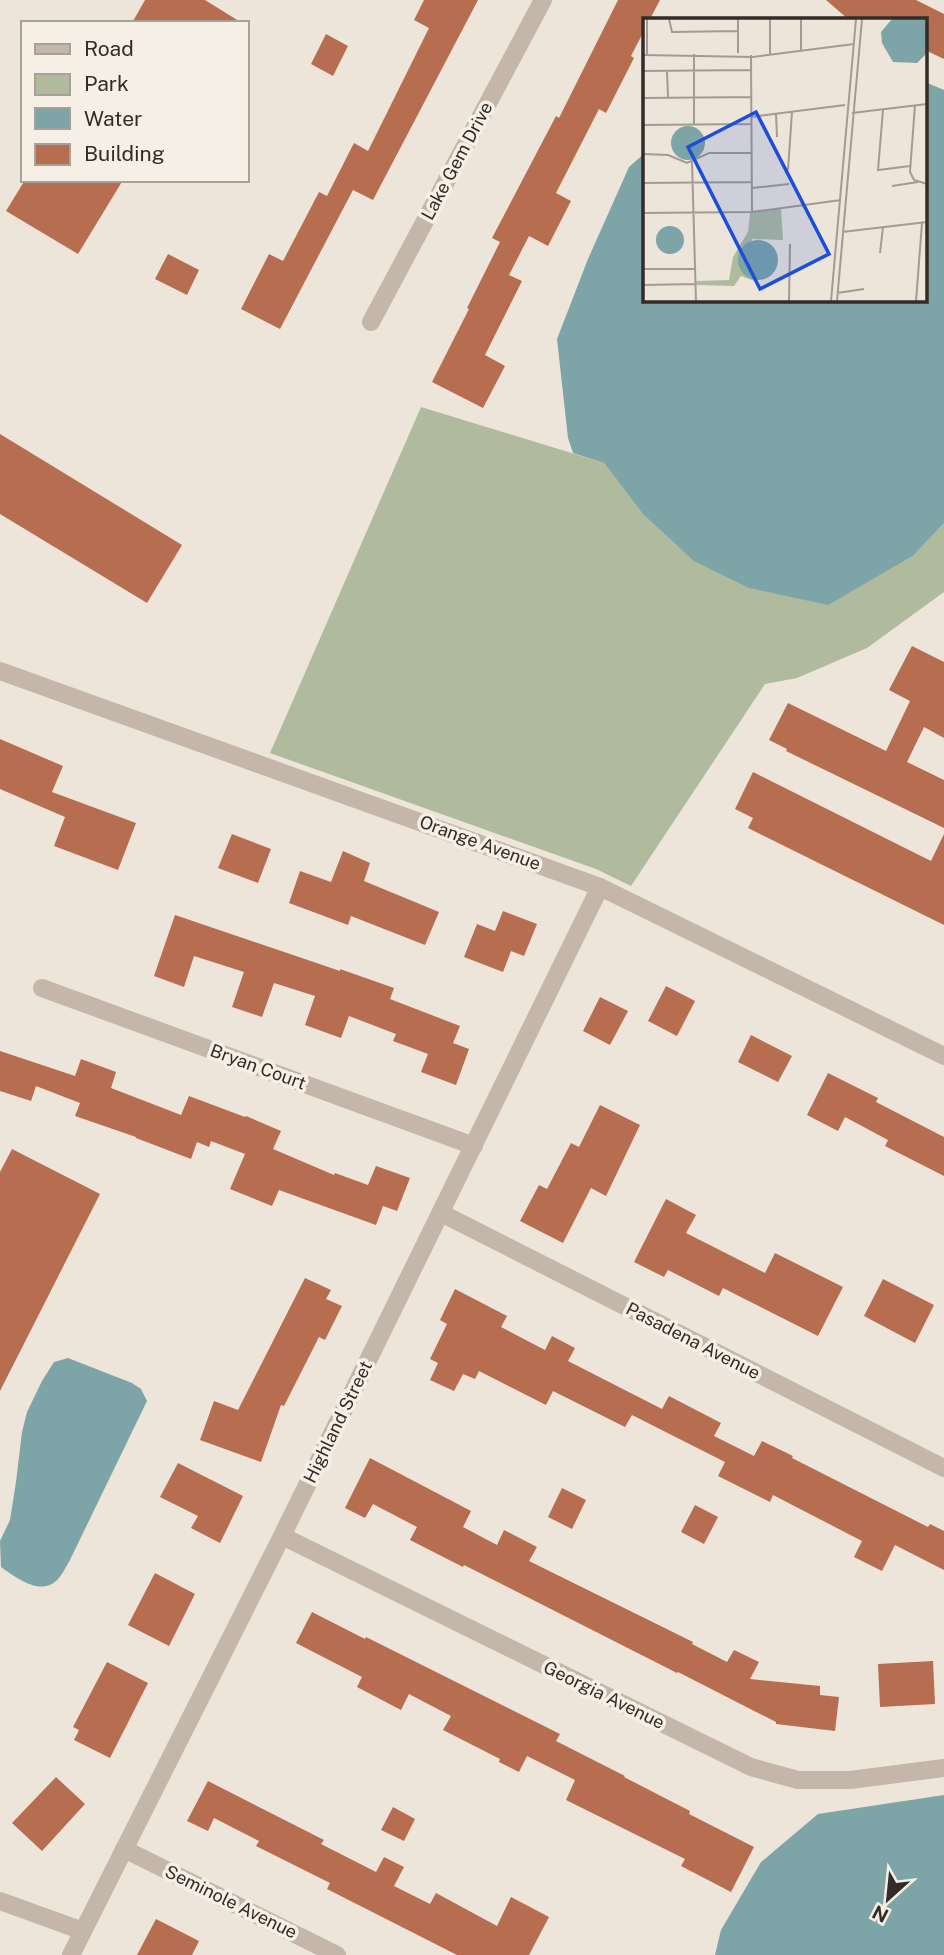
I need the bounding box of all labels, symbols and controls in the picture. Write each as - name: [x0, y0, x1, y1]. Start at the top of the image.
- inset map: [643, 18, 926, 301]
- legend: [21, 21, 248, 182]
- text: Road: [84, 36, 134, 61]
- text: Park: [84, 71, 129, 96]
- street label: Lake Gem Drive: [417, 98, 496, 223]
- text: Water: [84, 106, 142, 131]
- text: Building: [84, 141, 165, 166]
- street label: Orange Avenue: [417, 811, 544, 874]
- street label: Bryan Court: [207, 1040, 309, 1094]
- street label: Pasadena Avenue: [623, 1298, 764, 1383]
- street label: Highland Street: [299, 1357, 376, 1486]
- street label: Georgia Avenue: [540, 1656, 668, 1733]
- street label: Seminole Avenue: [162, 1860, 301, 1943]
- north arrow: [853, 1864, 923, 1934]
- text: N: [869, 1901, 892, 1927]

